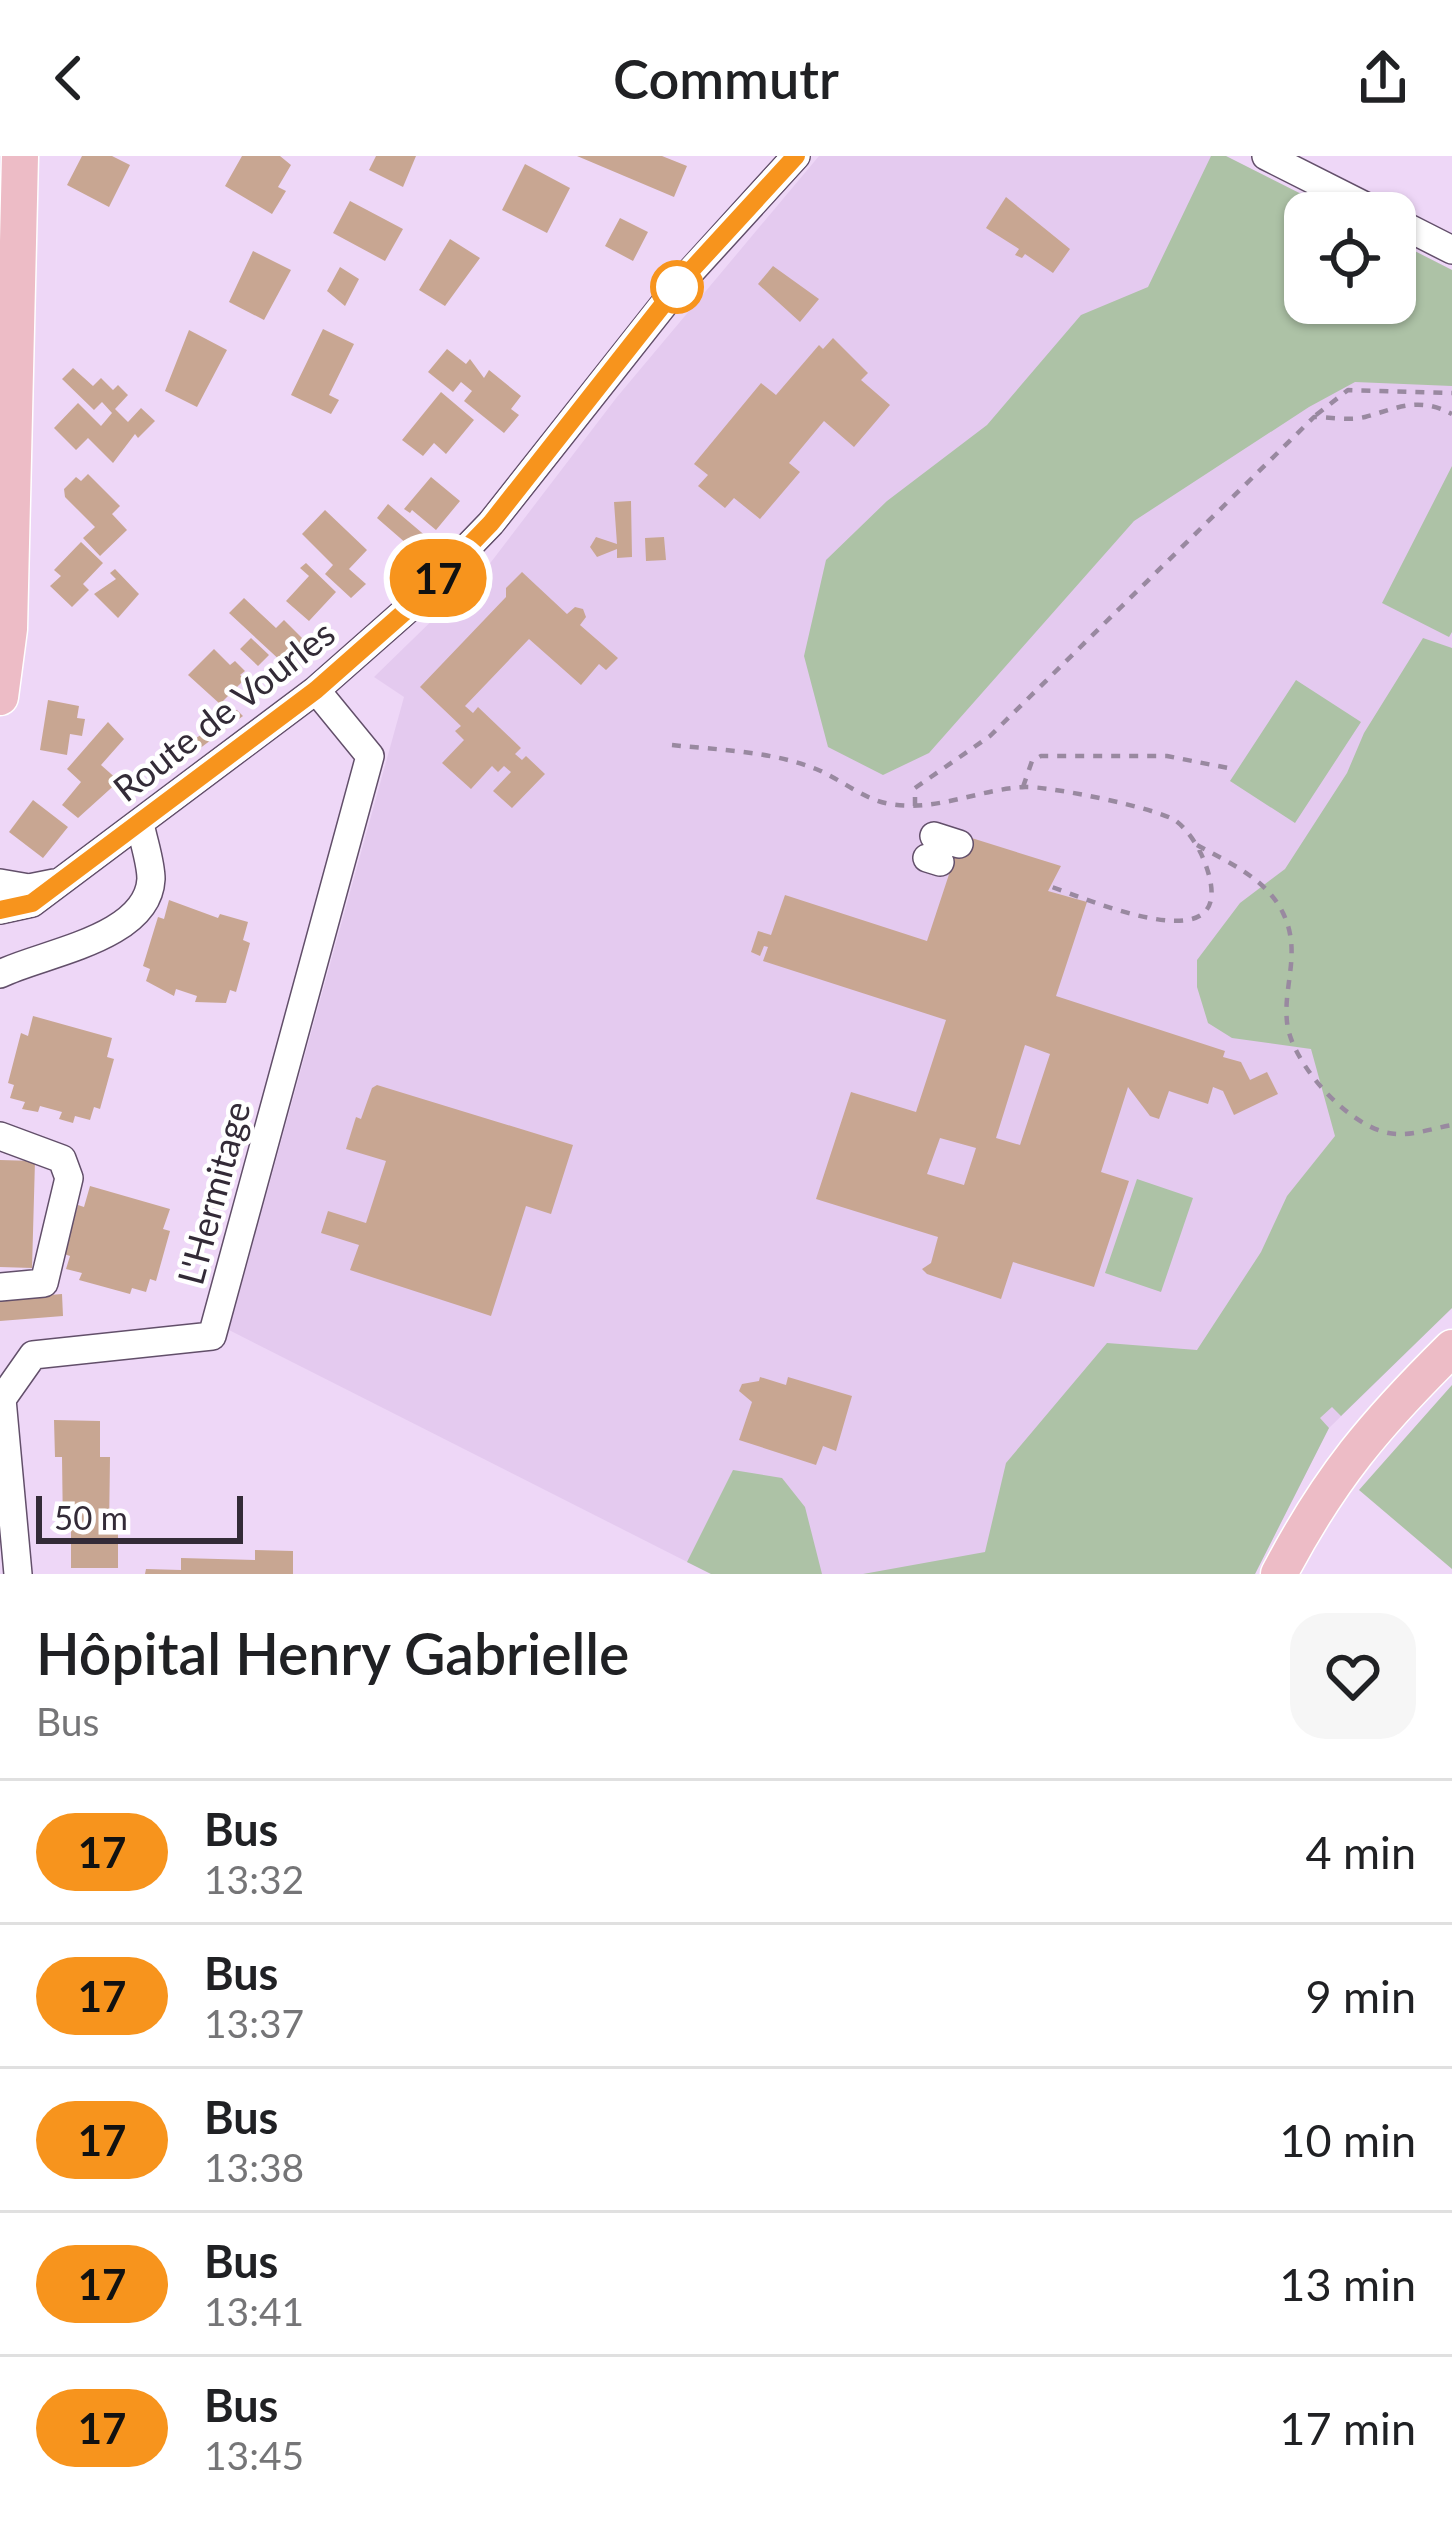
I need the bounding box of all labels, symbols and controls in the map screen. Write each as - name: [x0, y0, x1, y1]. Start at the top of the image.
- icon: back: [36, 45, 102, 111]
- icon: share: [1350, 45, 1416, 111]
- text: Commutr: [613, 46, 839, 111]
- map controls: [1284, 192, 1416, 324]
- button: locate: [1284, 192, 1416, 324]
- unlabelled marker: [652, 262, 702, 312]
- line badge: 17: [384, 539, 492, 617]
- text: 17: [414, 553, 462, 603]
- street label: Route de Vourles: [104, 610, 343, 810]
- street label: L'Hermitage: [167, 1096, 259, 1289]
- scale bar: [36, 1490, 243, 1543]
- text: 50 m: [54, 1497, 128, 1537]
- button: heart: [1290, 1613, 1416, 1739]
- text: Hôpital Henry Gabrielle: [36, 1619, 629, 1687]
- text: Bus: [36, 1698, 99, 1744]
- text: Bus: [204, 1802, 278, 1856]
- text: 4 min: [1305, 1825, 1416, 1879]
- text: 17: [78, 1827, 126, 1877]
- text: 13:32: [204, 1856, 304, 1902]
- text: Bus: [204, 1946, 278, 2000]
- text: 9 min: [1305, 1969, 1416, 2023]
- text: 17: [78, 1971, 126, 2021]
- text: 13:37: [204, 2000, 304, 2046]
- text: Bus: [204, 2090, 278, 2144]
- text: 10 min: [1279, 2113, 1416, 2167]
- text: 17: [78, 2115, 126, 2165]
- text: 13:38: [204, 2144, 304, 2190]
- text: Bus: [204, 2234, 278, 2288]
- text: 13 min: [1279, 2257, 1416, 2311]
- text: 17: [78, 2259, 126, 2309]
- text: 13:41: [204, 2288, 304, 2334]
- text: Bus: [204, 2378, 278, 2432]
- text: 17 min: [1279, 2401, 1416, 2455]
- text: 17: [78, 2403, 126, 2453]
- text: 13:45: [204, 2432, 304, 2478]

